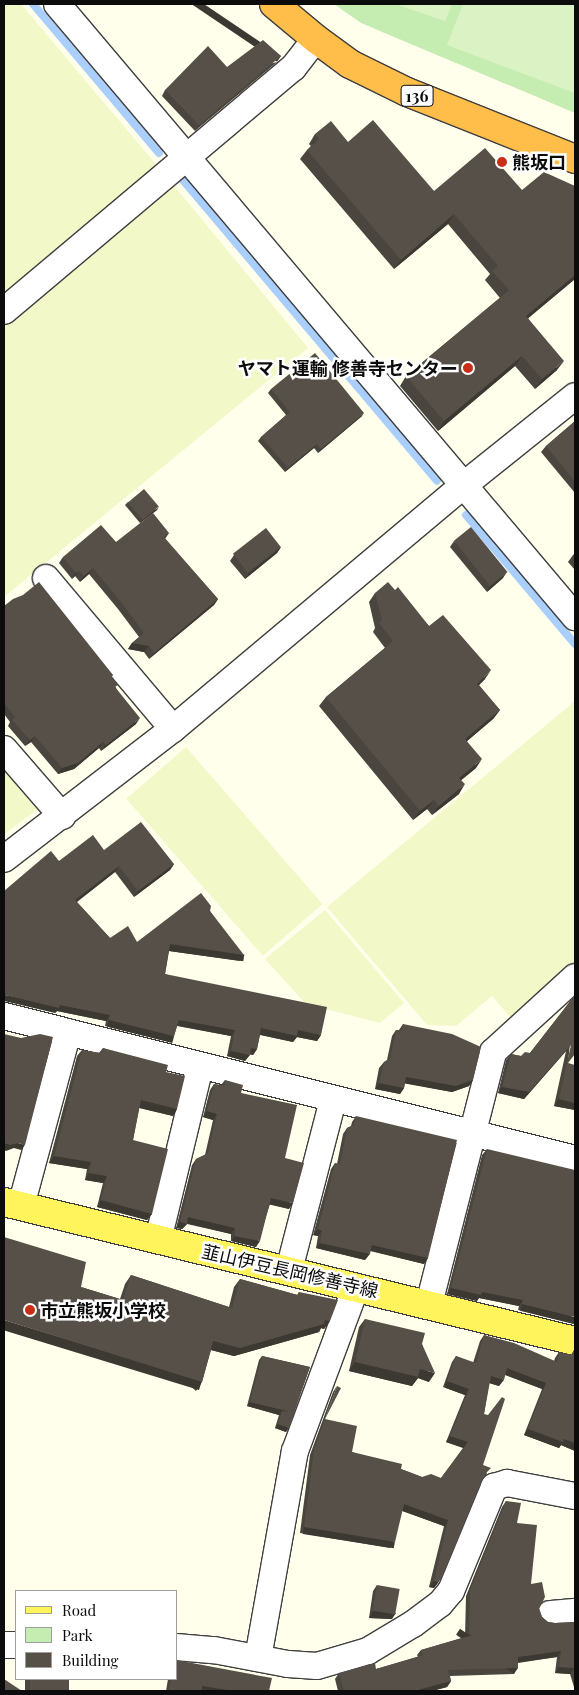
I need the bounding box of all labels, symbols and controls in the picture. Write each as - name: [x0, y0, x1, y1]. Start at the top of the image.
- road number: 136: [400, 82, 434, 110]
- place label: 熊坂口: [512, 151, 566, 173]
- marker: 熊坂口: [496, 156, 508, 168]
- place label: ヤマト運輸 修善寺センター: [238, 357, 458, 379]
- marker: ヤマト運輸 修善寺センター: [462, 362, 474, 374]
- street label: 韮山伊豆長岡修善寺線: [200, 1240, 380, 1302]
- place label: 市立熊坂小学校: [40, 1299, 166, 1321]
- marker: 市立熊坂小学校: [24, 1304, 36, 1316]
- legend: [15, 1590, 178, 1680]
- text: Road: [62, 1600, 96, 1620]
- text: Park: [62, 1625, 93, 1645]
- text: Building: [62, 1650, 118, 1670]

